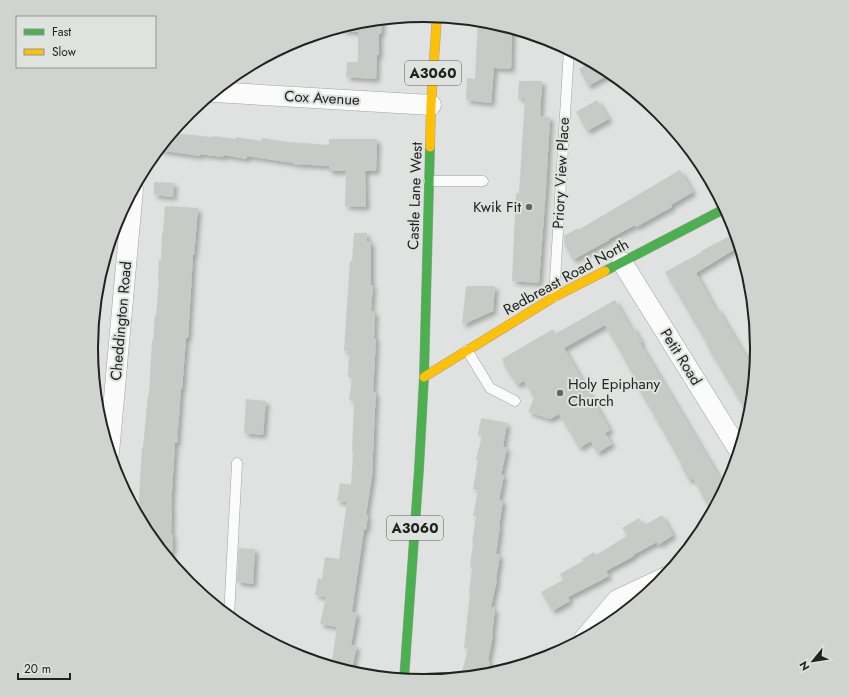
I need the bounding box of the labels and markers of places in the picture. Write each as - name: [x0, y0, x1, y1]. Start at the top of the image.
- place label: Kwik Fit: [473, 196, 521, 218]
- marker: Kwik Fit: [524, 202, 534, 212]
- place label: Holy Epiphany Church: [568, 373, 661, 412]
- marker: Holy Epiphany Church: [555, 388, 565, 398]

